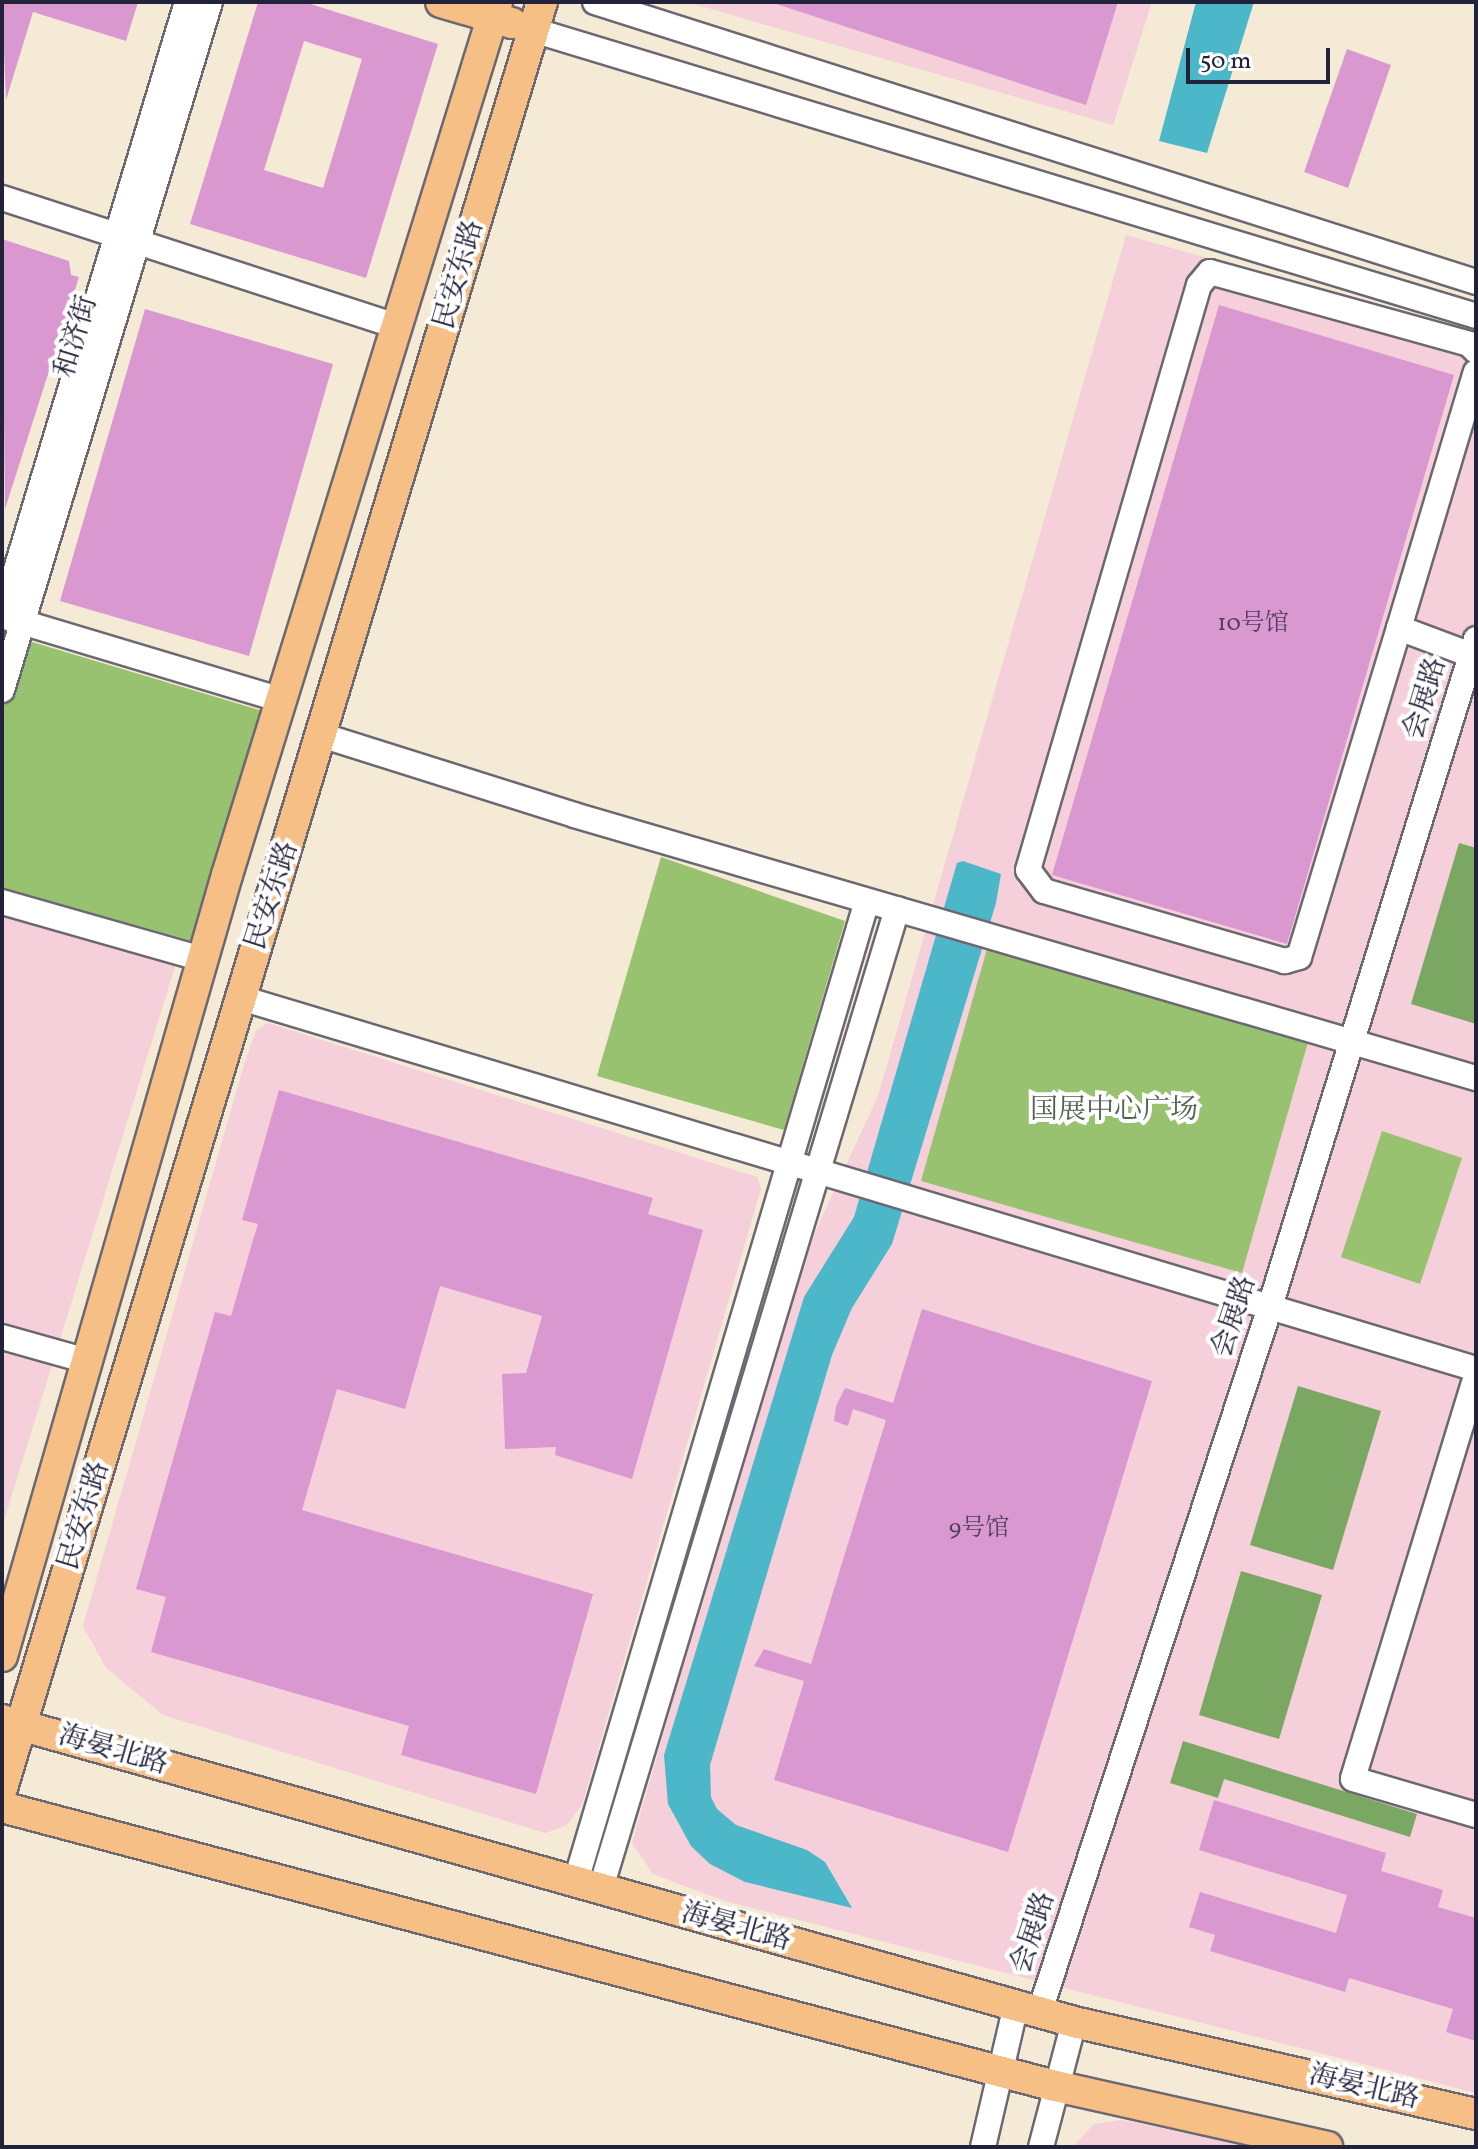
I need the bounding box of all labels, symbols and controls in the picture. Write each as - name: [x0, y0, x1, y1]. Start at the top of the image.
- scale bar: [1190, 32, 1334, 82]
- text: 50 m: [1200, 45, 1252, 79]
- street label: 民安东路: [428, 217, 492, 333]
- street label: 和济街: [49, 292, 105, 382]
- house number: 10号馆: [1217, 611, 1289, 639]
- street label: 会展路: [1398, 654, 1454, 744]
- street label: 民安东路: [240, 838, 306, 954]
- park label: 国展中心广场: [1030, 1094, 1198, 1128]
- street label: 会展路: [1206, 1272, 1264, 1362]
- street label: 民安东路: [53, 1458, 117, 1574]
- house number: 9号馆: [949, 1516, 1009, 1544]
- street label: 海晏北路: [55, 1719, 171, 1783]
- street label: 会展路: [1005, 1888, 1063, 1978]
- street label: 海晏北路: [678, 1897, 794, 1959]
- street label: 海晏北路: [1306, 2059, 1422, 2117]

